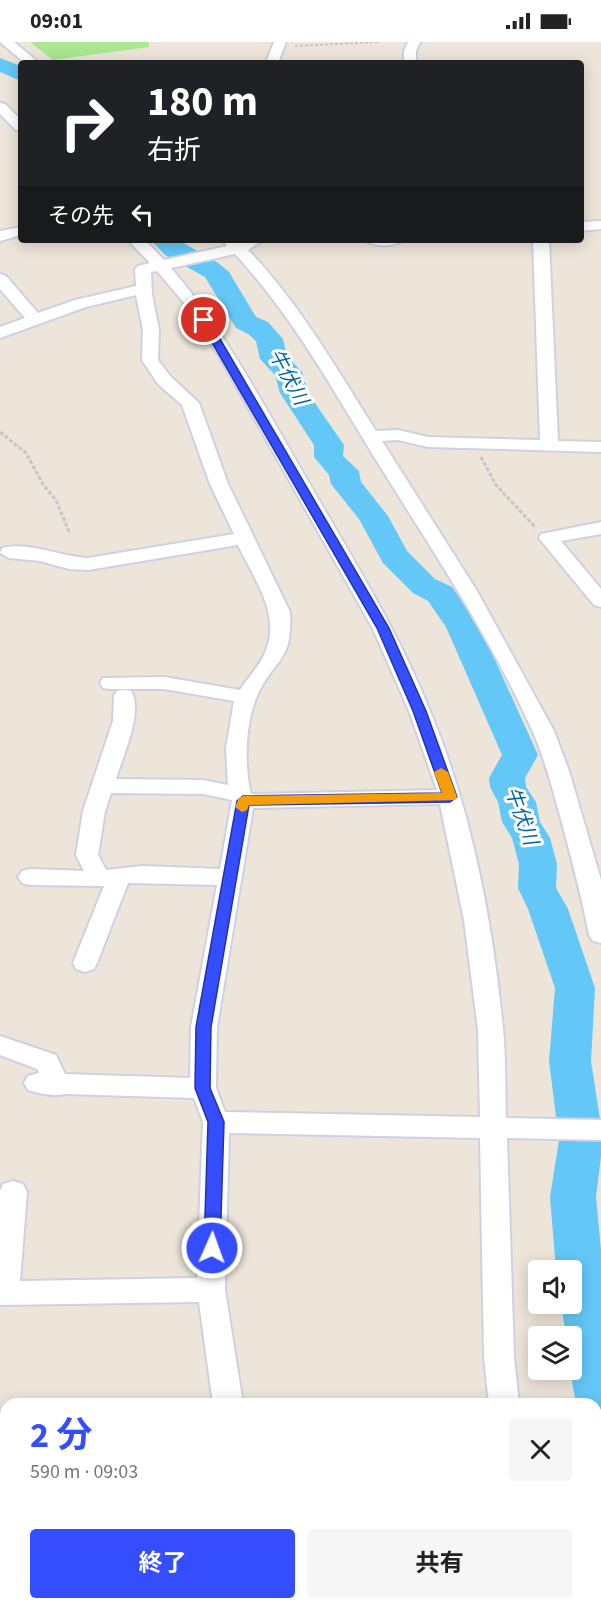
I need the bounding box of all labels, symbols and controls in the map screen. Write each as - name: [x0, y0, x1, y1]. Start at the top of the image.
- text: 09:01: [30, 5, 83, 37]
- text: 180 m: [147, 72, 258, 132]
- icon: right: [48, 84, 126, 162]
- text: 右折: [147, 131, 201, 170]
- icon: left: [126, 198, 159, 231]
- text: その先: [48, 200, 114, 232]
- pin: [178, 294, 229, 345]
- icon: arrive: [187, 303, 220, 336]
- water label: 牛伏川: [262, 344, 315, 412]
- water label: 牛伏川: [498, 783, 545, 851]
- position arrow: [180, 1216, 244, 1280]
- map controls: [528, 1260, 582, 1380]
- button: sound: [528, 1260, 582, 1314]
- button: layers: [528, 1326, 582, 1380]
- text: 2 分: [30, 1410, 92, 1461]
- button: close: [509, 1418, 572, 1481]
- text: 590 m · 09:03: [30, 1458, 138, 1486]
- button: 終了: [30, 1529, 295, 1598]
- button: 共有: [307, 1529, 572, 1598]

